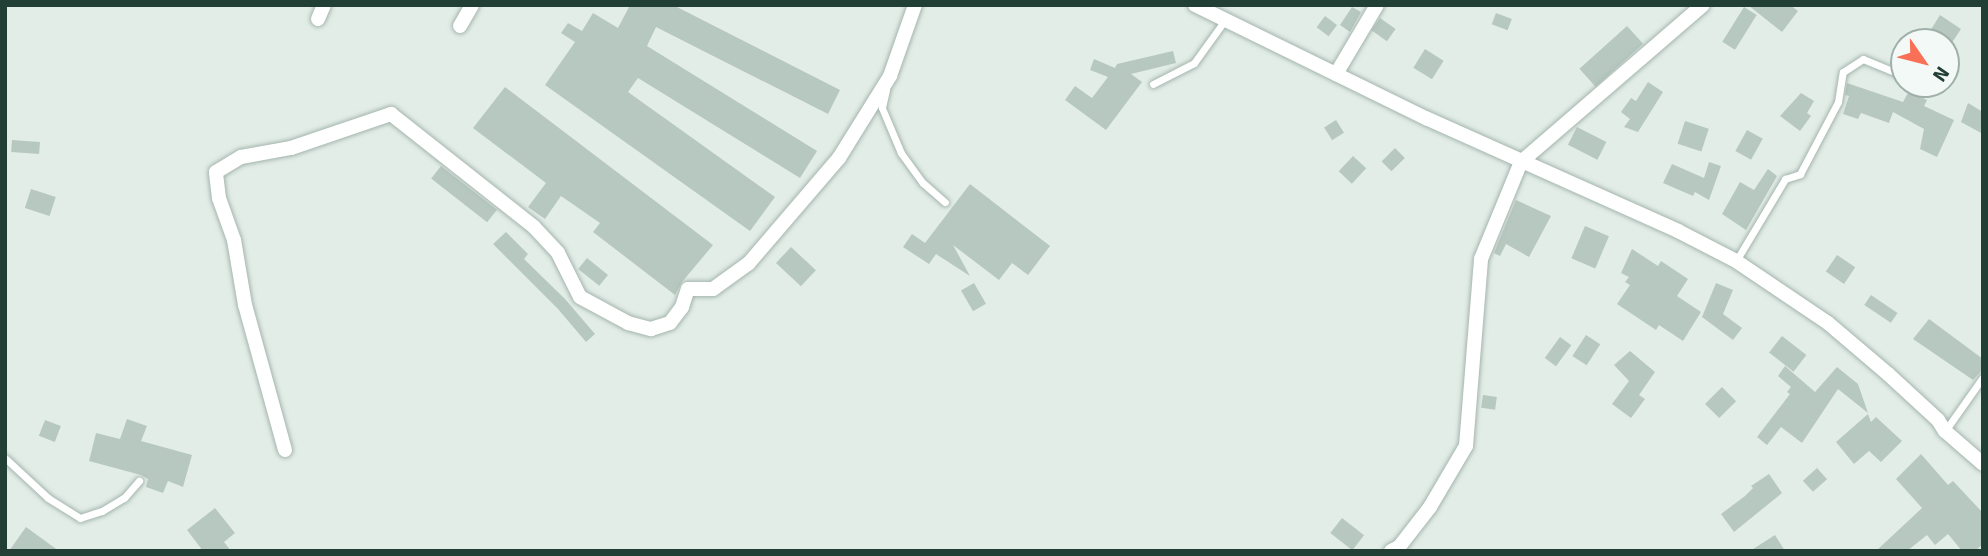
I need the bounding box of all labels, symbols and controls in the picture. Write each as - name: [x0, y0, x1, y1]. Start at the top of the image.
- north arrow: [1890, 28, 1960, 98]
- text: N: [1927, 62, 1954, 86]

